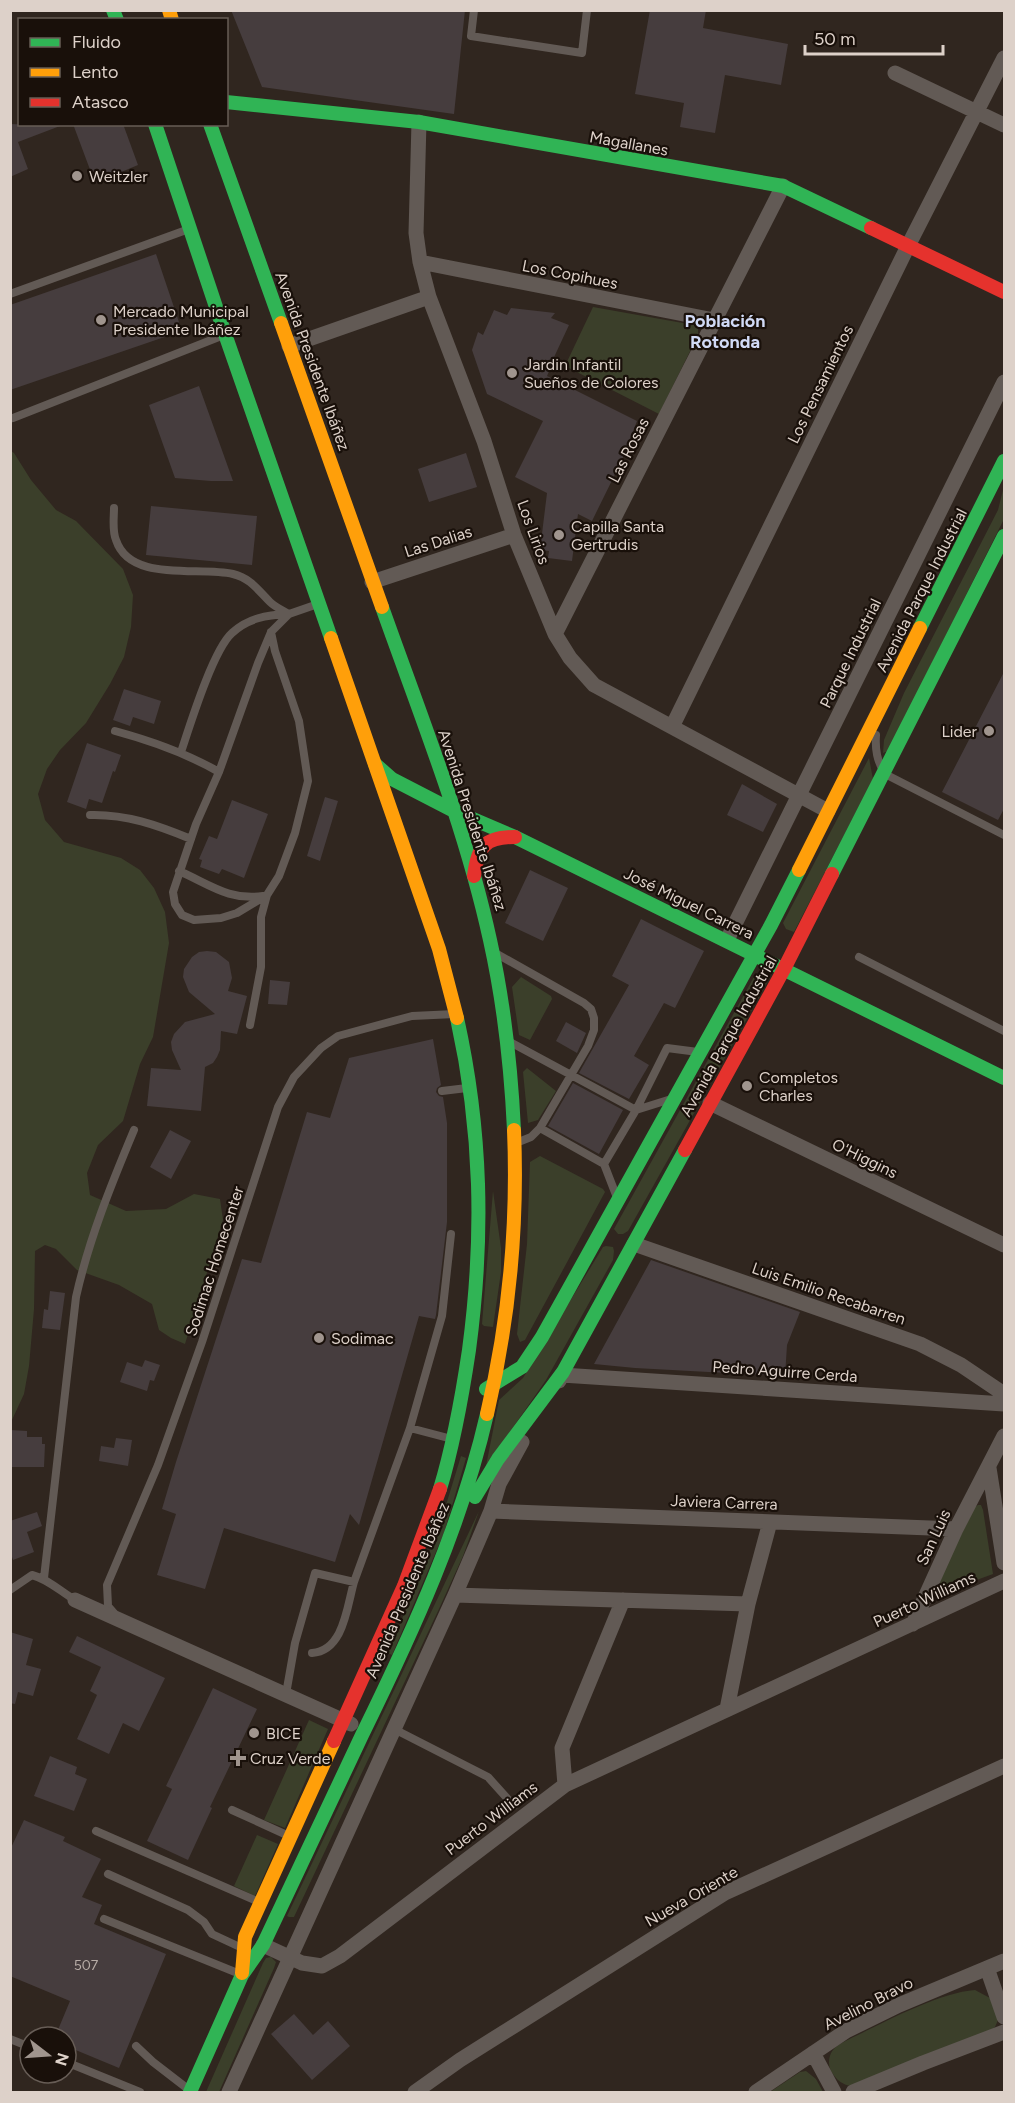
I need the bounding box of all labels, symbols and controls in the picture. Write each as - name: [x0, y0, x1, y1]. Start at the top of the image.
- legend: [18, 18, 228, 126]
- scale bar: [805, 18, 943, 56]
- text: 50 m: [814, 28, 856, 50]
- text: Fluido: [72, 31, 121, 53]
- text: Lento: [72, 61, 118, 83]
- text: Atasco: [72, 91, 129, 113]
- street label: Magallanes: [588, 127, 670, 160]
- place label: Weitzler: [89, 167, 148, 186]
- marker: Weitzler: [70, 169, 84, 183]
- street label: Los Copihues: [520, 256, 619, 293]
- street label: Avenida Presidente Ibáñez: [271, 269, 354, 453]
- place label: Mercado Municipal Presidente Ibáñez: [113, 302, 249, 339]
- district label: Población Rotonda: [684, 310, 766, 353]
- marker: Mercado Municipal Presidente Ibáñez: [94, 313, 108, 327]
- street label: Los Pensamientos: [784, 322, 857, 446]
- place label: Jardin Infantil Sueños de Colores: [524, 355, 658, 392]
- marker: Jardin Infantil Sueños de Colores: [505, 366, 519, 380]
- street label: Las Rosas: [604, 415, 653, 486]
- street label: Los Lirios: [513, 497, 554, 567]
- street label: Avenida Parque Industrial: [872, 505, 971, 675]
- place label: Capilla Santa Gertrudis: [571, 517, 664, 554]
- street label: Las Dalias: [402, 522, 474, 561]
- marker: Capilla Santa Gertrudis: [552, 528, 566, 542]
- street label: Parque Industrial: [816, 595, 885, 711]
- place label: Lider: [941, 722, 978, 741]
- marker: Lider: [982, 724, 996, 738]
- street label: Avenida Presidente Ibáñez: [434, 727, 511, 913]
- street label: José Miguel Carrera: [621, 864, 757, 943]
- street label: Avenida Parque Industrial: [676, 952, 781, 1120]
- place label: Completos Charles: [759, 1068, 838, 1105]
- marker: Completos Charles: [740, 1079, 754, 1093]
- street label: O'Higgins: [829, 1135, 901, 1182]
- street label: Sodimac Homecenter: [181, 1183, 248, 1339]
- street label: Luis Emilio Recabarren: [750, 1258, 908, 1329]
- place label: Sodimac: [331, 1329, 394, 1348]
- marker: Sodimac: [312, 1331, 326, 1345]
- street label: Pedro Aguirre Cerda: [712, 1357, 858, 1386]
- street label: Javiera Carrera: [670, 1491, 778, 1514]
- street label: Avenida Presidente Ibáñez: [362, 1499, 453, 1681]
- street label: San Luis: [912, 1506, 955, 1568]
- street label: Puerto Williams: [870, 1567, 978, 1631]
- place label: BICE: [266, 1724, 301, 1743]
- marker: BICE: [247, 1726, 261, 1740]
- place label: Cruz Verde: [250, 1749, 331, 1768]
- marker: Cruz Verde: [231, 1751, 245, 1765]
- street label: Puerto Williams: [441, 1778, 541, 1859]
- street label: Nueva Oriente: [641, 1862, 741, 1931]
- house number: 507: [74, 1957, 99, 1974]
- street label: Avelino Bravo: [820, 1973, 916, 2034]
- north arrow: [18, 2025, 78, 2085]
- text: N: [51, 2051, 73, 2068]

